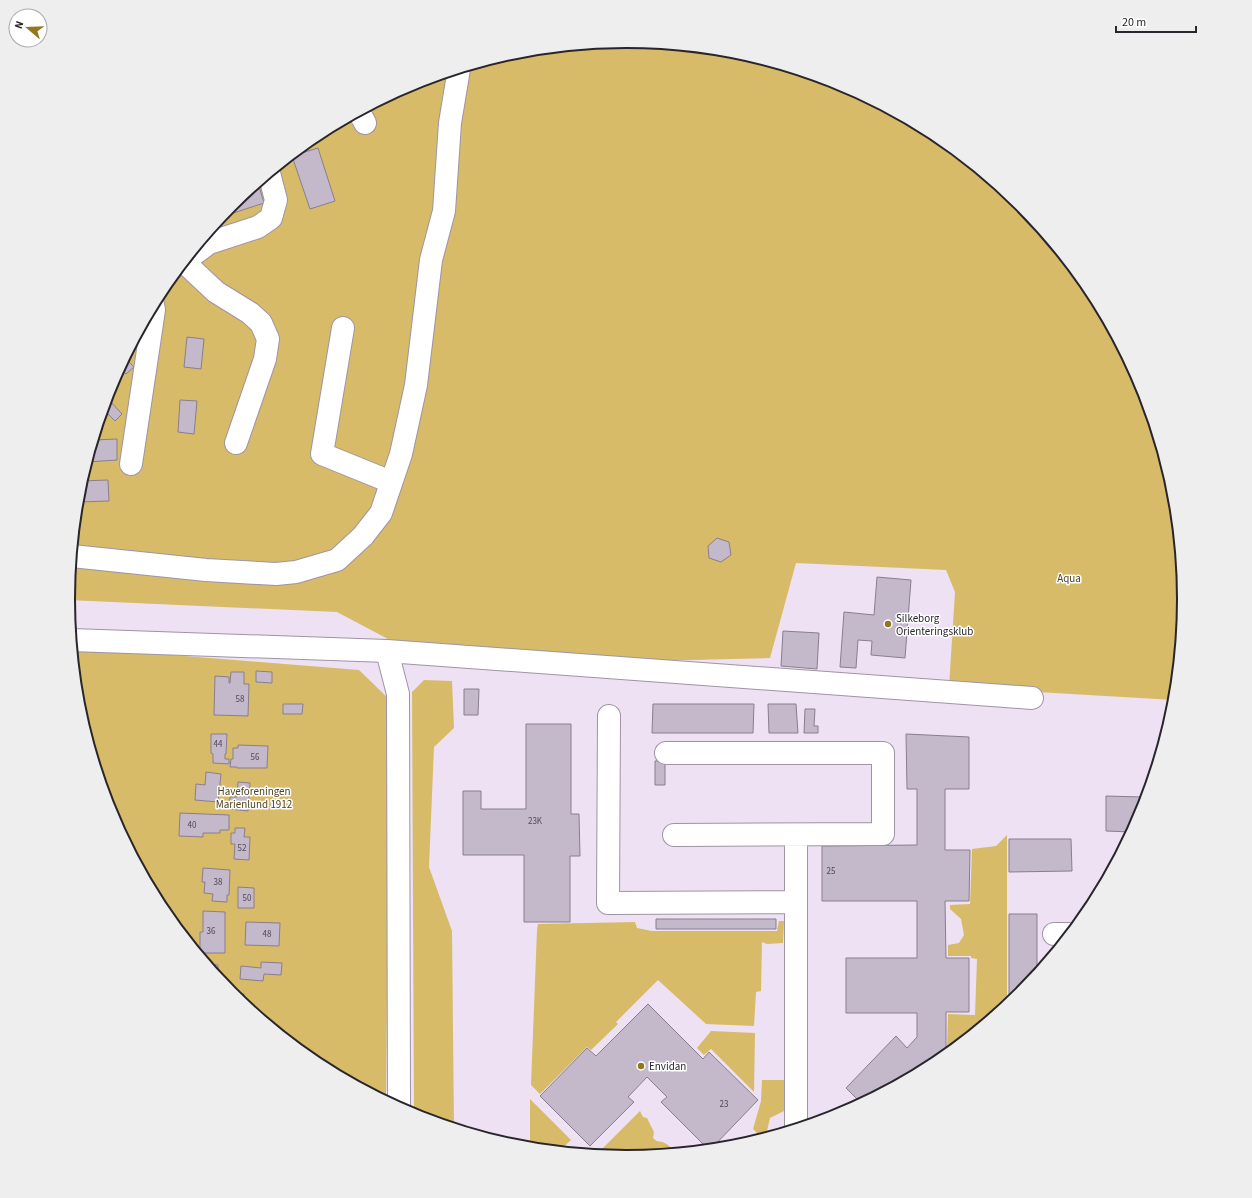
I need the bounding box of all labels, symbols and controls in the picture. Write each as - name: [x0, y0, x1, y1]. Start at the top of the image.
- north arrow: [8, 8, 48, 48]
- scale bar: [1116, 8, 1196, 34]
- text: 20 m: [1122, 14, 1146, 31]
- text: N: [11, 19, 27, 31]
- park label: Aqua: [1057, 571, 1081, 586]
- place label: Silkeborg Orienteringsklub: [896, 611, 973, 639]
- marker: Silkeborg Orienteringsklub: [883, 619, 893, 629]
- house number: 58: [236, 693, 245, 706]
- house number: 44: [214, 738, 223, 751]
- house number: 56: [251, 751, 260, 764]
- park label: Haveforeningen Marienlund 1912: [216, 784, 292, 812]
- house number: 23K: [528, 815, 543, 828]
- house number: 40: [188, 819, 197, 832]
- house number: 52: [238, 842, 247, 855]
- house number: 25: [827, 865, 836, 878]
- house number: 38: [214, 876, 223, 889]
- house number: 50: [243, 892, 252, 905]
- house number: 36: [207, 925, 216, 938]
- house number: 48: [263, 928, 272, 941]
- place label: Envidan: [649, 1059, 686, 1074]
- marker: Envidan: [636, 1061, 646, 1071]
- house number: 23: [720, 1098, 729, 1111]

